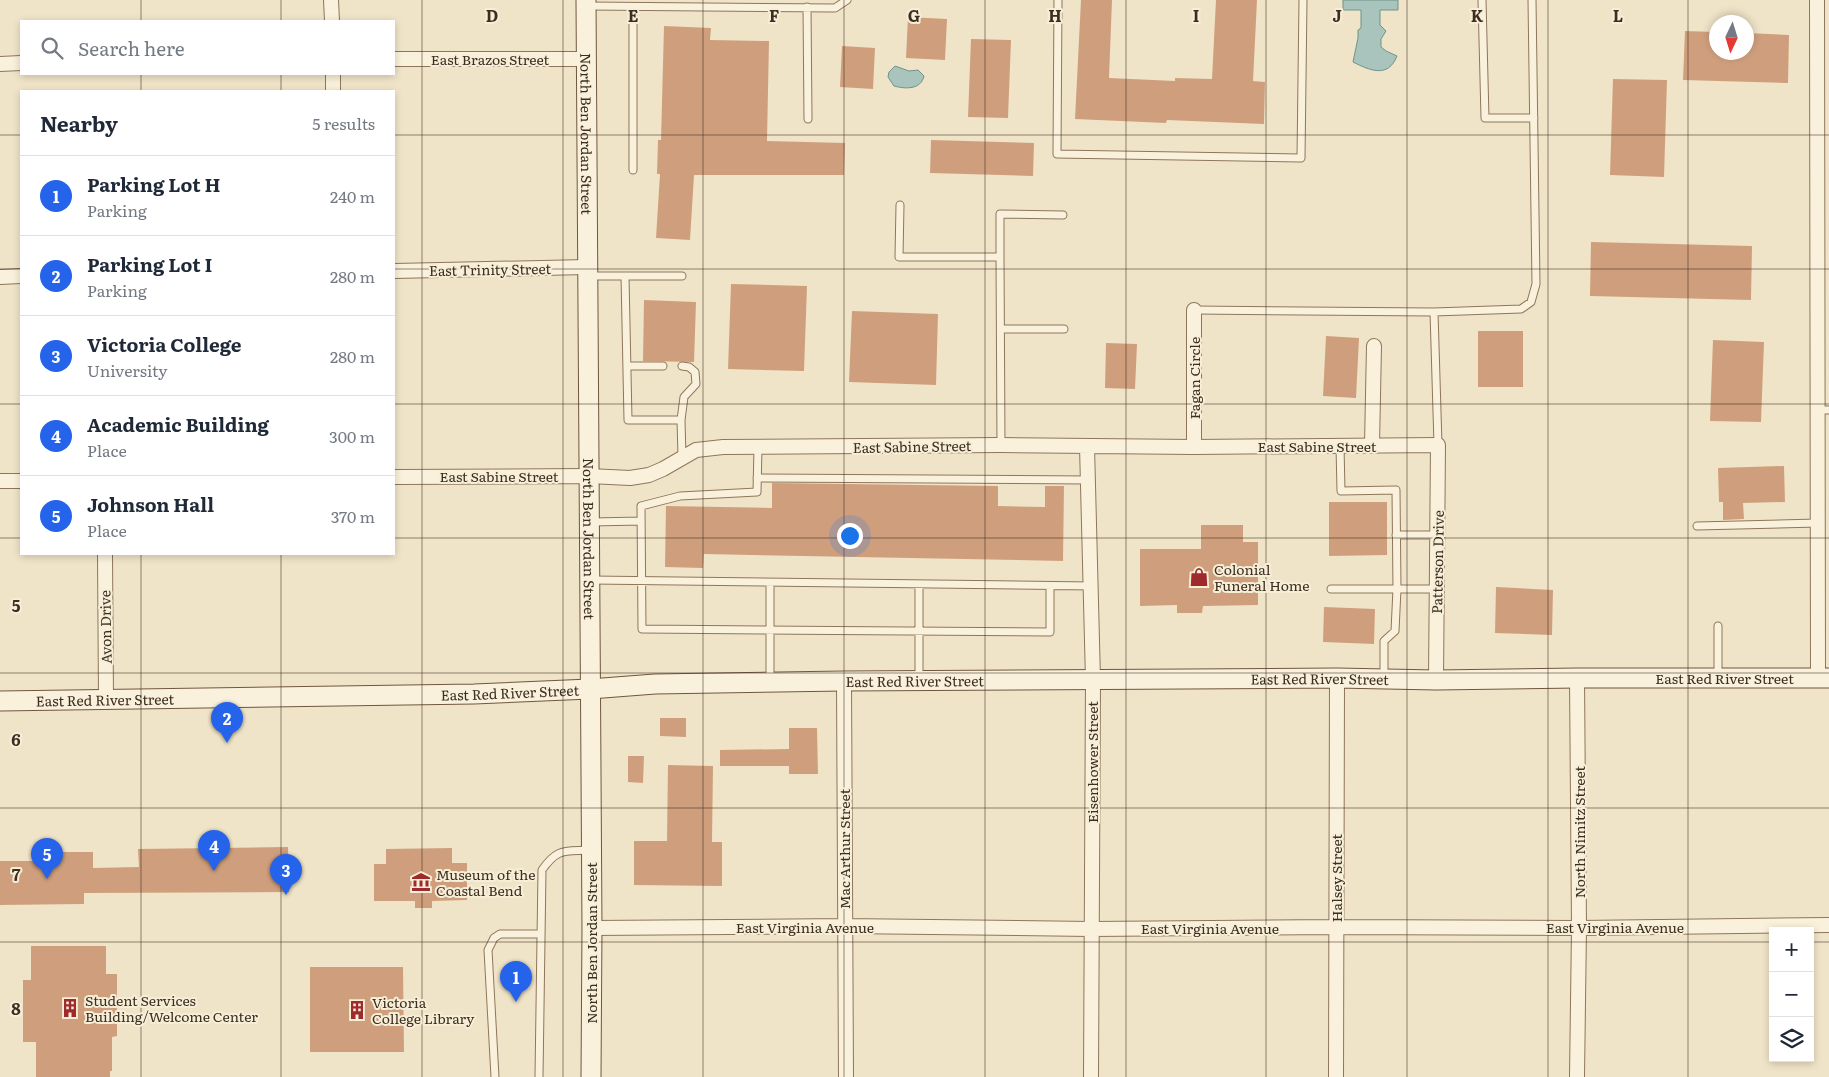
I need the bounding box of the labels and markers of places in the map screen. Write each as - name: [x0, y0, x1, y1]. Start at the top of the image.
- place label: Colonial Funeral Home: [1214, 559, 1310, 595]
- shop icon: Colonial Funeral Home: [1188, 566, 1210, 588]
- pin: 2: [211, 702, 243, 743]
- pin: 4: [198, 830, 230, 871]
- pin: 5: [31, 838, 63, 879]
- pin: 3: [270, 854, 302, 895]
- place label: Museum of the Coastal Bend: [436, 864, 536, 900]
- museum icon: Museum of the Coastal Bend: [410, 871, 432, 893]
- pin: 1: [500, 961, 532, 1002]
- place label: Student Services Building/Welcome Center: [85, 990, 258, 1026]
- place label: Victoria College Library: [372, 992, 475, 1028]
- building icon: Student Services Building/Welcome Center: [59, 997, 81, 1019]
- building icon: Victoria College Library: [346, 999, 368, 1021]

